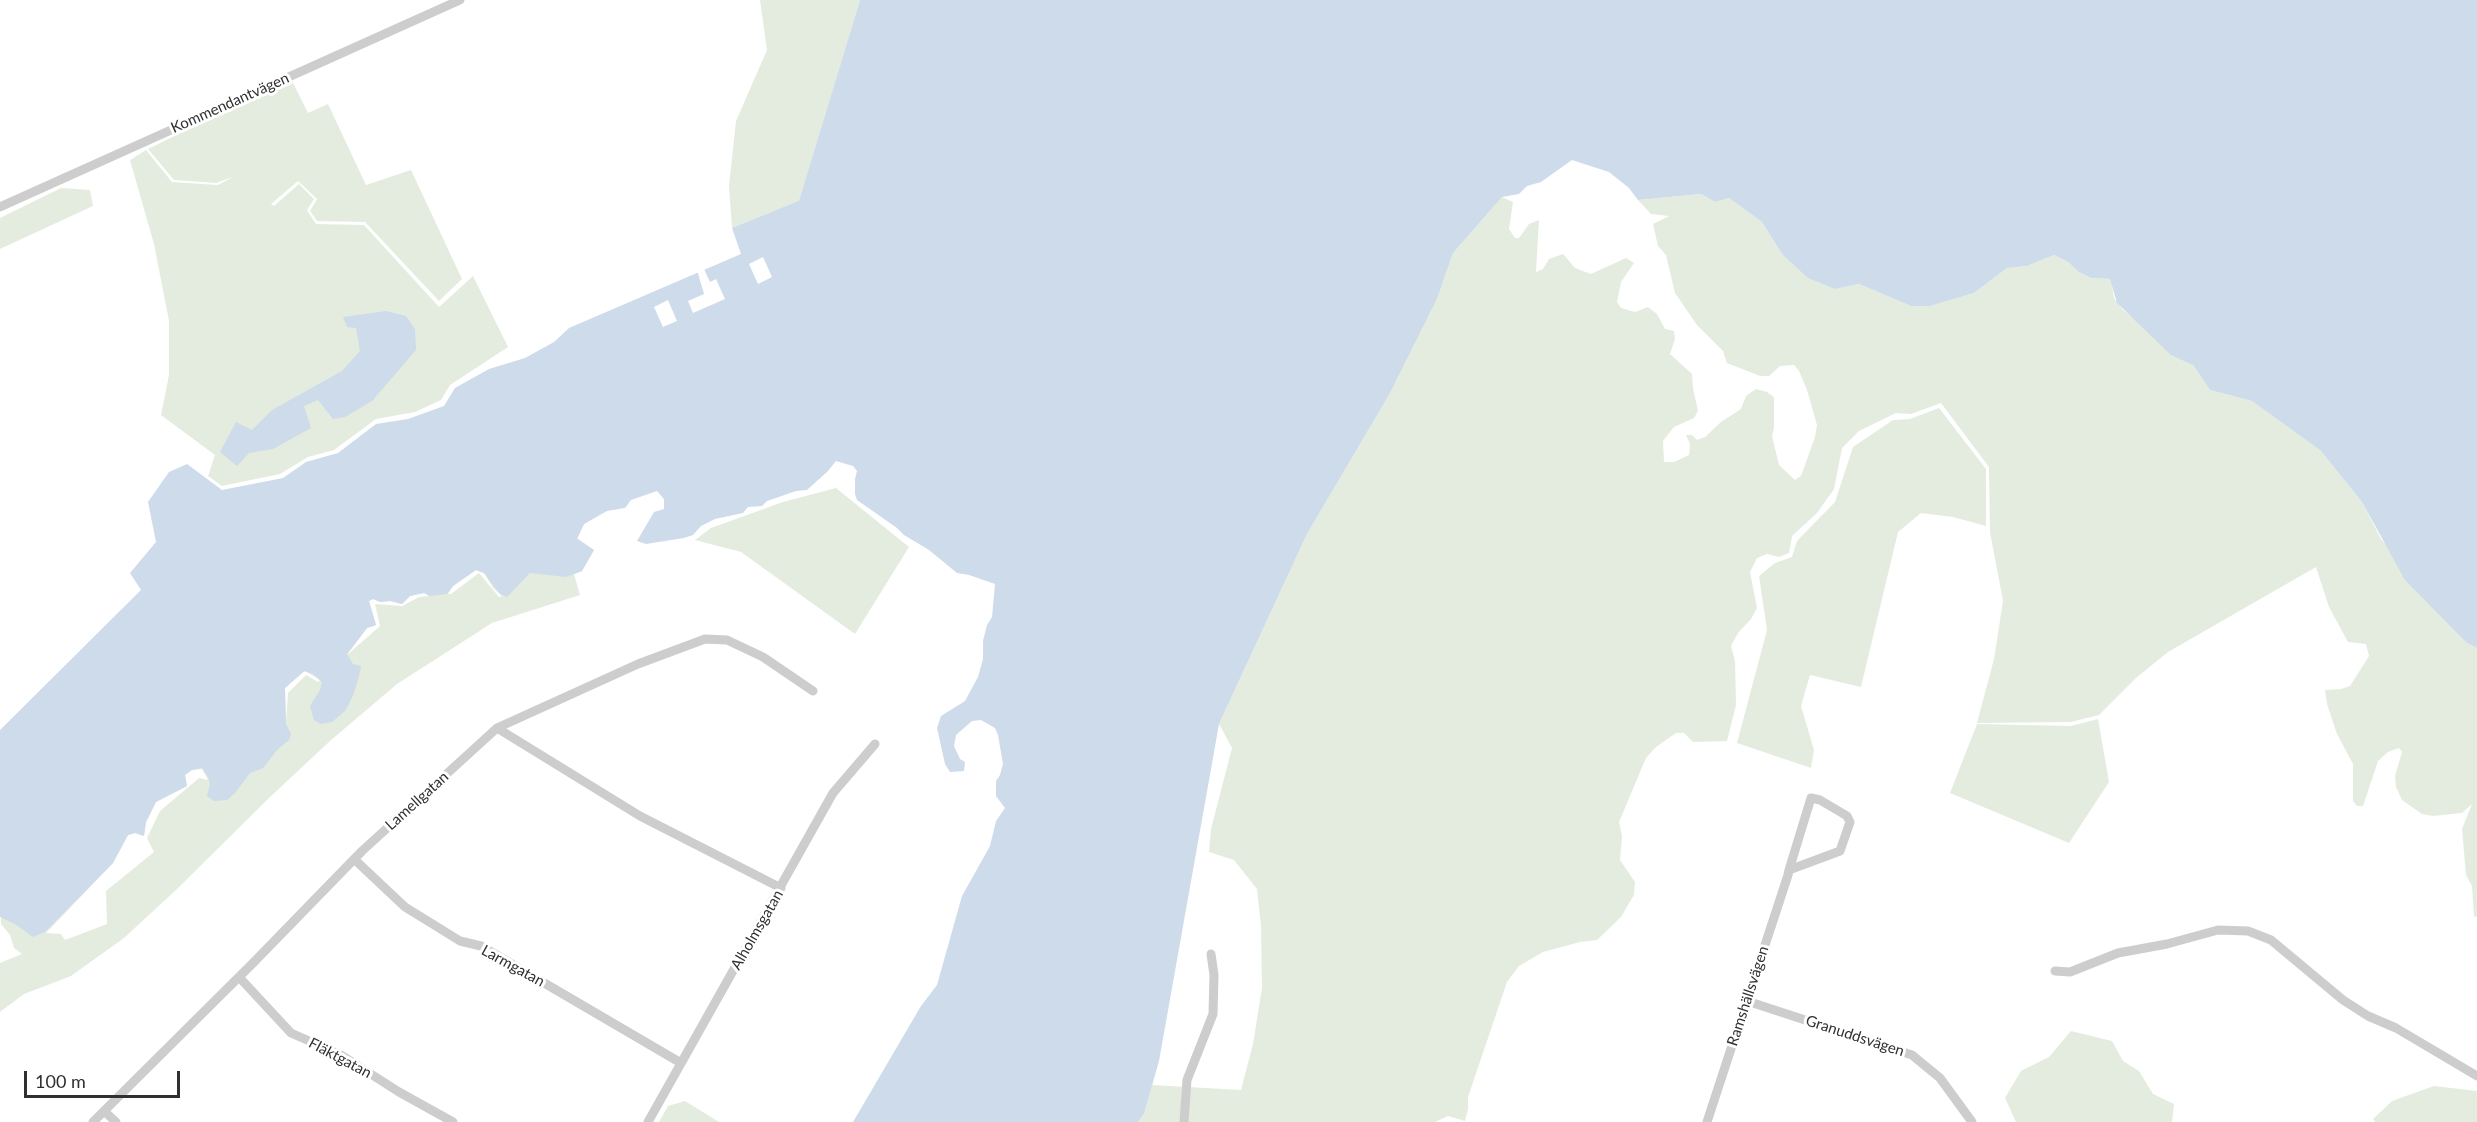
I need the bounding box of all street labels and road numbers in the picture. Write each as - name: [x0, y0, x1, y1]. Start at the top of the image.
- street label: Kommendantvägen: [168, 69, 292, 137]
- street label: Lamellgatan: [382, 768, 452, 834]
- street label: Alholmsgatan: [727, 887, 787, 973]
- street label: Larmgatan: [478, 941, 548, 991]
- street label: Ramshällsvägen: [1723, 944, 1773, 1048]
- street label: Granuddsvägen: [1803, 1012, 1907, 1060]
- street label: Fläktgatan: [305, 1034, 375, 1082]

